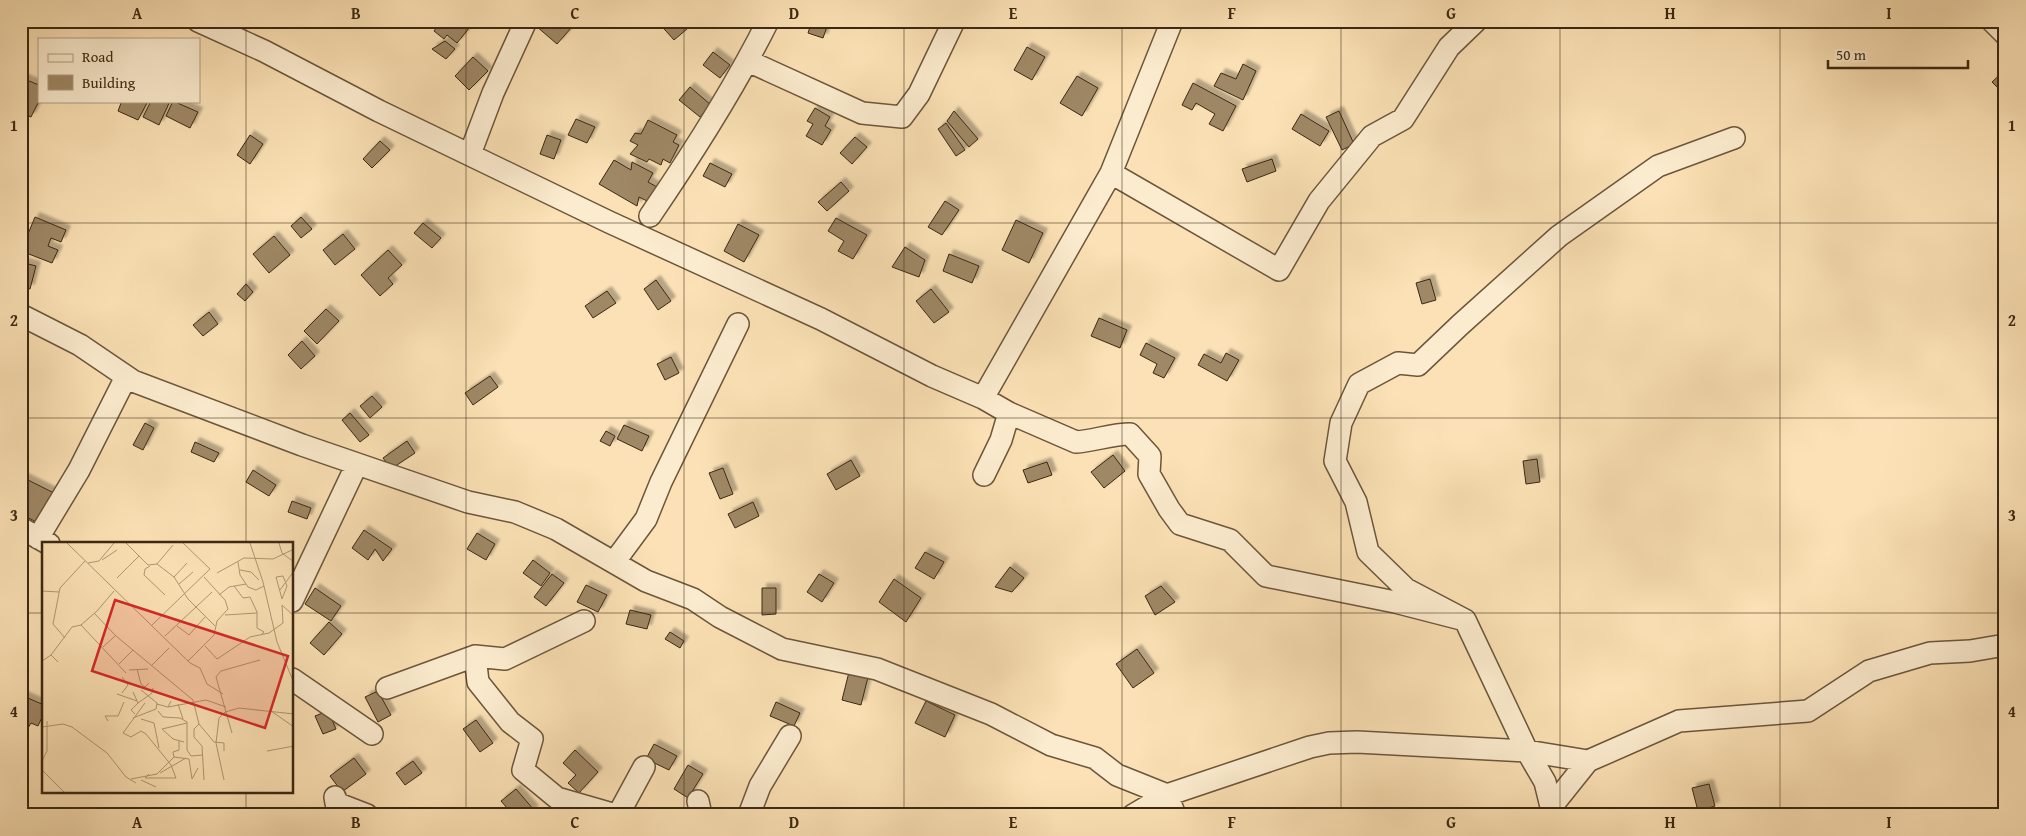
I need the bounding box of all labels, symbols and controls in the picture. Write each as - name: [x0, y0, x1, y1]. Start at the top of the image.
- text: A: [132, 1, 143, 25]
- text: B: [351, 1, 361, 25]
- text: C: [570, 1, 580, 25]
- text: D: [789, 1, 799, 25]
- text: E: [1009, 1, 1018, 25]
- text: F: [1228, 1, 1236, 25]
- text: G: [1446, 1, 1456, 25]
- text: H: [1664, 1, 1676, 25]
- text: I: [1886, 1, 1892, 25]
- legend: [38, 38, 200, 102]
- scale bar: [1828, 38, 1968, 70]
- text: 50 m: [1836, 44, 1867, 65]
- text: Road: [82, 46, 113, 67]
- text: Building: [82, 72, 136, 93]
- text: 1: [10, 113, 18, 137]
- text: 1: [2008, 113, 2016, 137]
- text: 2: [10, 308, 18, 332]
- text: 2: [2008, 308, 2016, 332]
- text: 3: [10, 503, 18, 527]
- text: 3: [2008, 503, 2016, 527]
- inset map: [42, 542, 294, 794]
- text: 4: [10, 699, 18, 723]
- text: 4: [2008, 699, 2016, 723]
- text: A: [132, 810, 143, 834]
- text: B: [351, 810, 361, 834]
- text: C: [570, 810, 580, 834]
- text: D: [789, 810, 799, 834]
- text: E: [1009, 810, 1018, 834]
- text: F: [1228, 810, 1236, 834]
- text: G: [1446, 810, 1456, 834]
- text: H: [1664, 810, 1676, 834]
- text: I: [1886, 810, 1892, 834]

